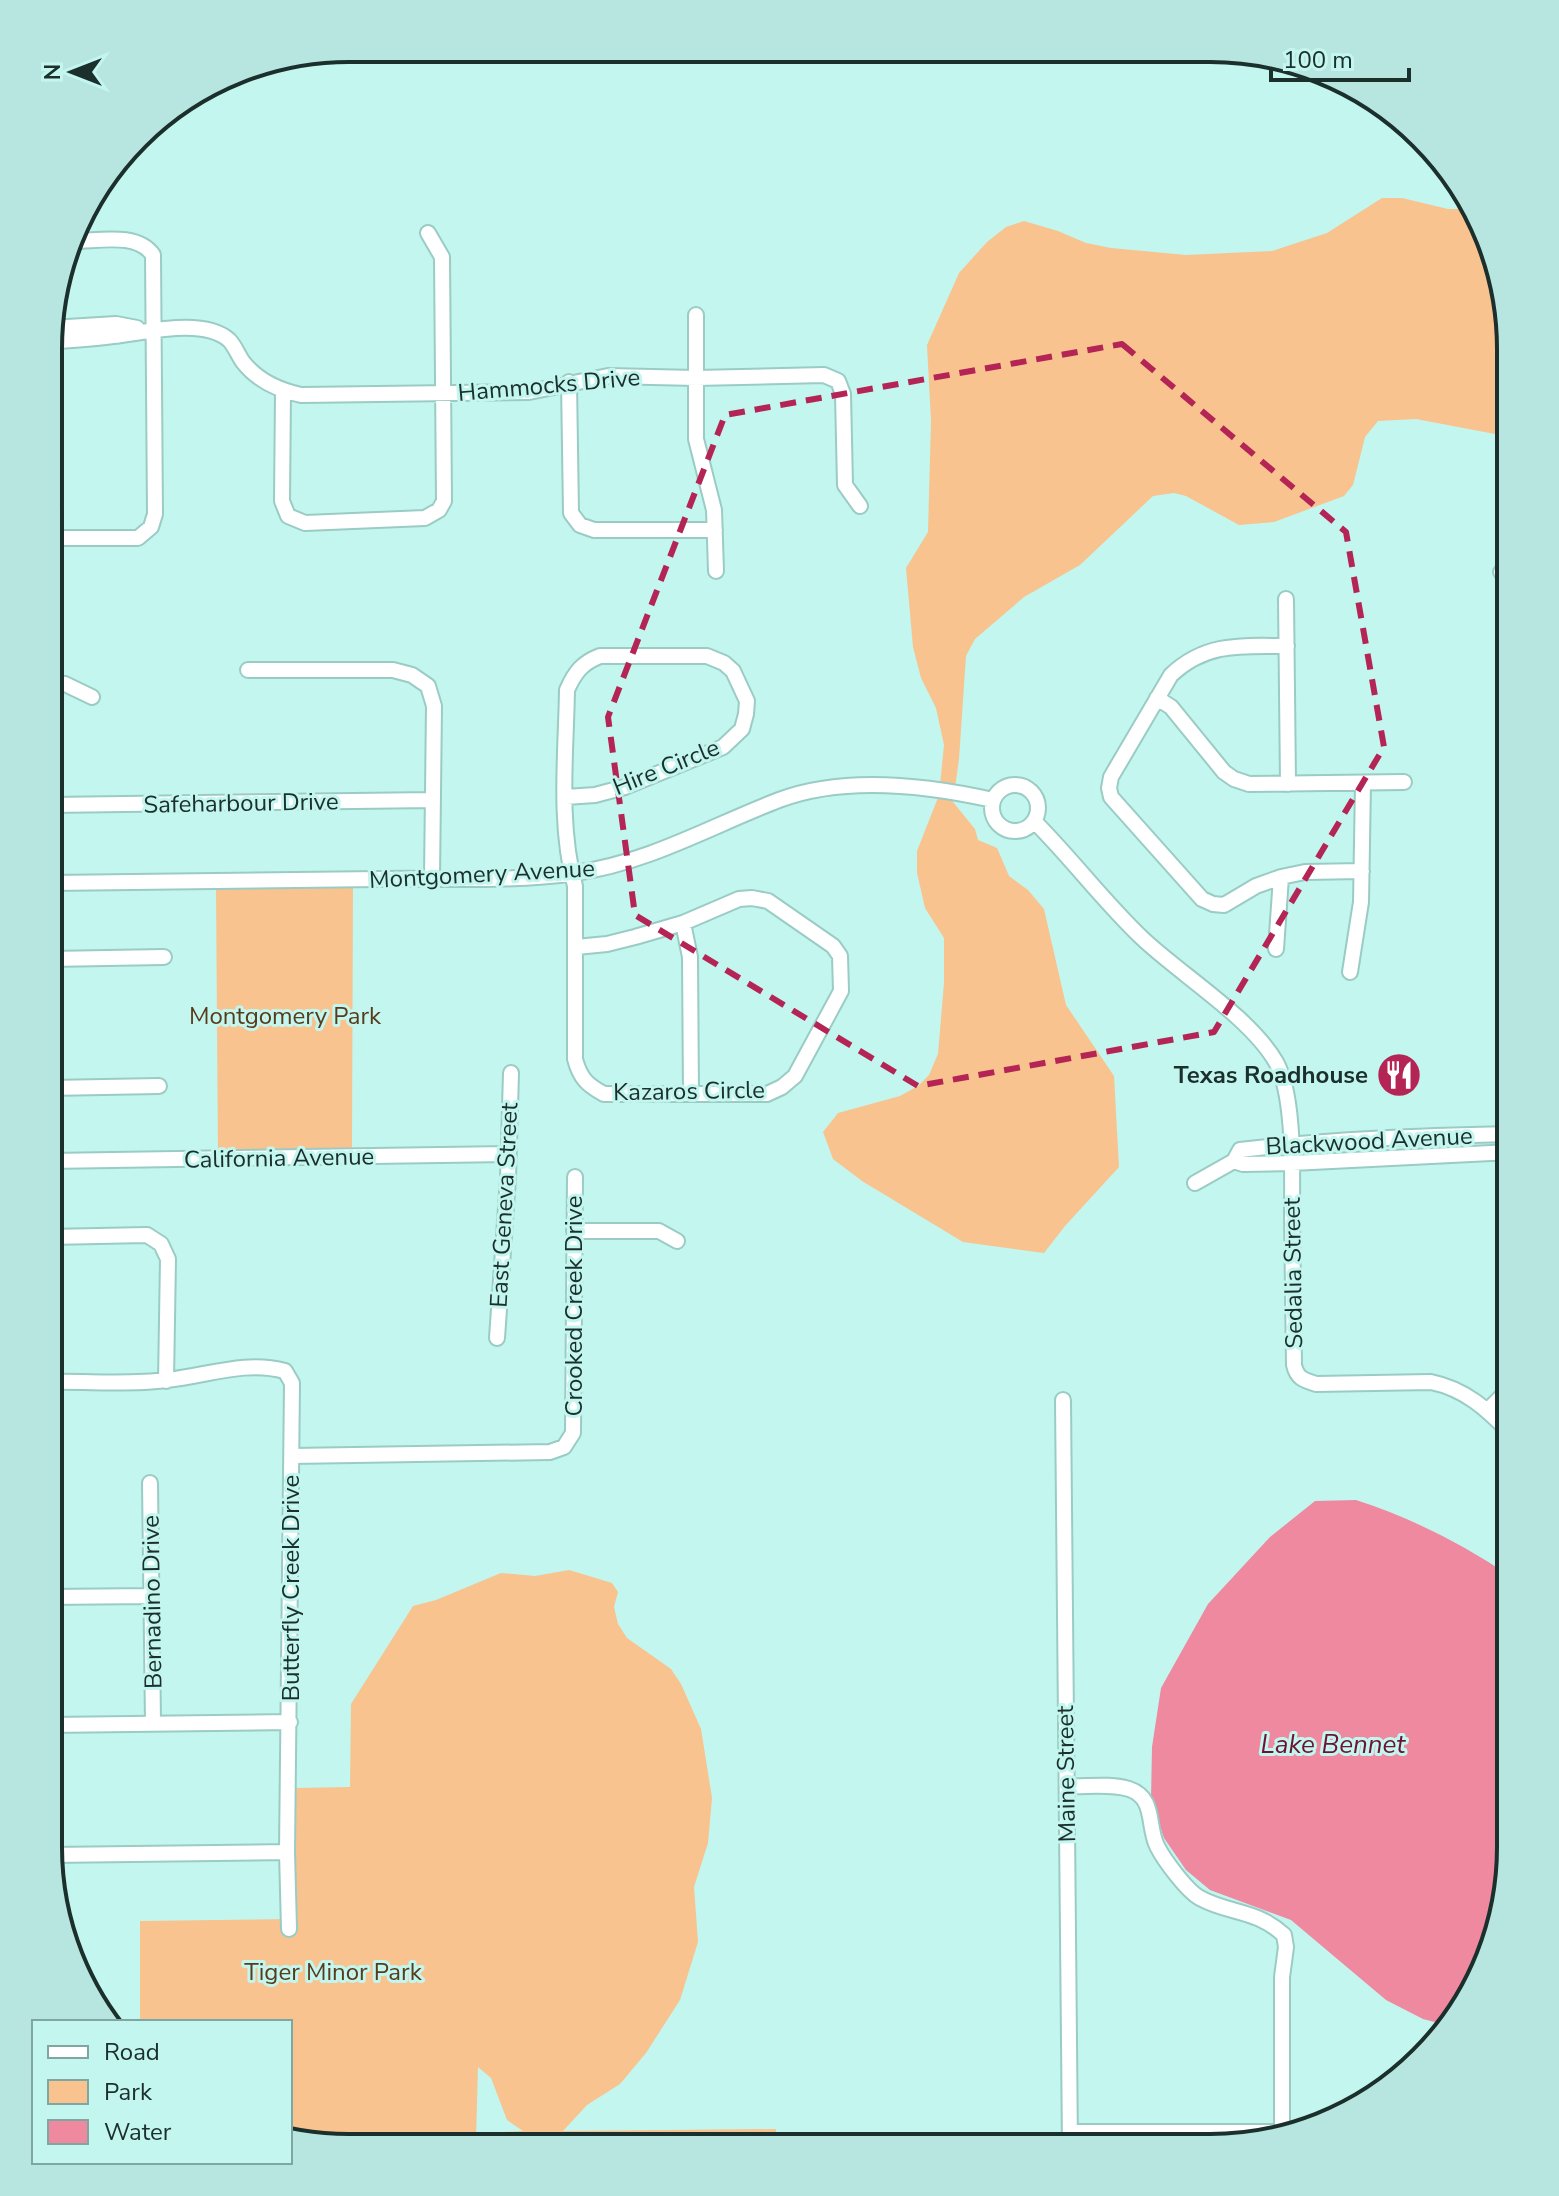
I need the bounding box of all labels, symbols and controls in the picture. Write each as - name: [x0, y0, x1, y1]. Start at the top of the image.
- north arrow: [32, 32, 112, 112]
- scale bar: [1271, 32, 1409, 82]
- text: 100 m: [1283, 44, 1353, 76]
- text: N: [38, 64, 68, 80]
- street label: Hammocks Drive: [456, 361, 642, 409]
- street label: Hire Circle: [608, 731, 724, 803]
- street label: Safeharbour Drive: [143, 785, 339, 821]
- street label: Montgomery Avenue: [368, 852, 596, 896]
- park label: Montgomery Park: [189, 1000, 382, 1032]
- restaurant icon: Texas Roadhouse: [1375, 1051, 1423, 1099]
- place label: Texas Roadhouse: [1174, 1059, 1368, 1091]
- street label: Kazaros Circle: [613, 1074, 765, 1108]
- street label: East Geneva Street: [483, 1101, 525, 1308]
- street label: Blackwood Avenue: [1265, 1120, 1473, 1162]
- street label: California Avenue: [183, 1140, 375, 1176]
- street label: Crooked Creek Drive: [558, 1195, 590, 1417]
- street label: Sedalia Street: [1276, 1196, 1310, 1349]
- street label: Butterfly Creek Drive: [275, 1475, 307, 1701]
- street label: Bernadino Drive: [134, 1515, 170, 1689]
- street label: Maine Street: [1049, 1705, 1083, 1843]
- water label: Lake Bennet: [1261, 1727, 1406, 1762]
- park label: Tiger Minor Park: [244, 1956, 423, 1988]
- legend: [32, 2020, 292, 2164]
- text: Road: [104, 2036, 160, 2068]
- text: Park: [104, 2076, 153, 2108]
- text: Water: [104, 2116, 172, 2148]

